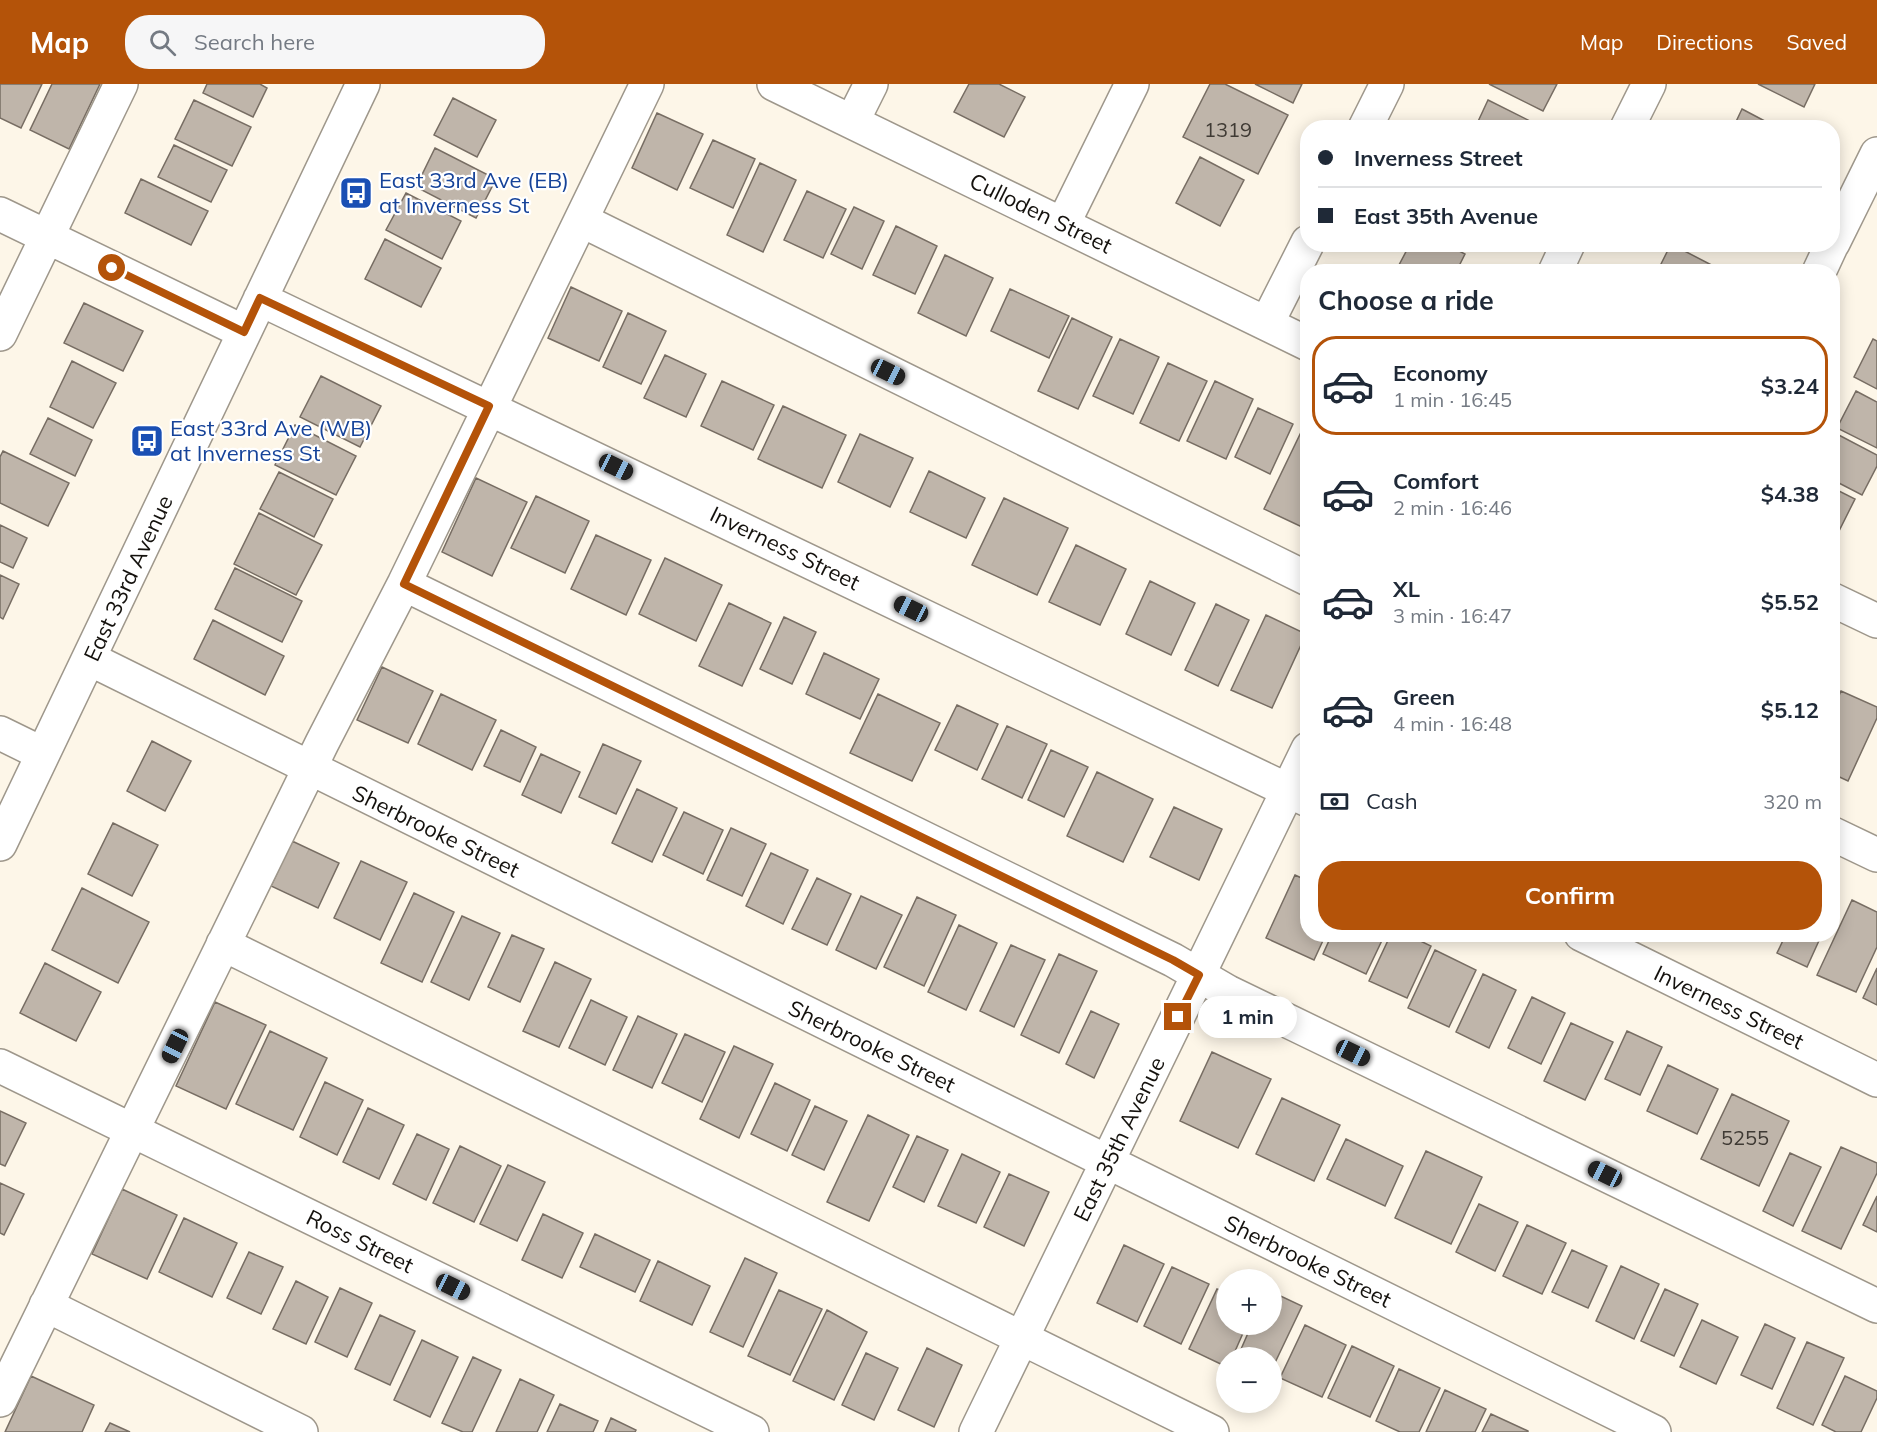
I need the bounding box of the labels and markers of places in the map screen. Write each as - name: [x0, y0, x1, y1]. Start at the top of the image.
- place label: East 33rd Ave (EB) at Inverness St: [379, 166, 569, 219]
- bus stop icon: East 33rd Ave (EB) at Inverness St: [338, 175, 374, 211]
- place label: East 33rd Ave (WB) at Inverness St: [170, 414, 372, 467]
- bus stop icon: East 33rd Ave (WB) at Inverness St: [129, 423, 165, 459]

